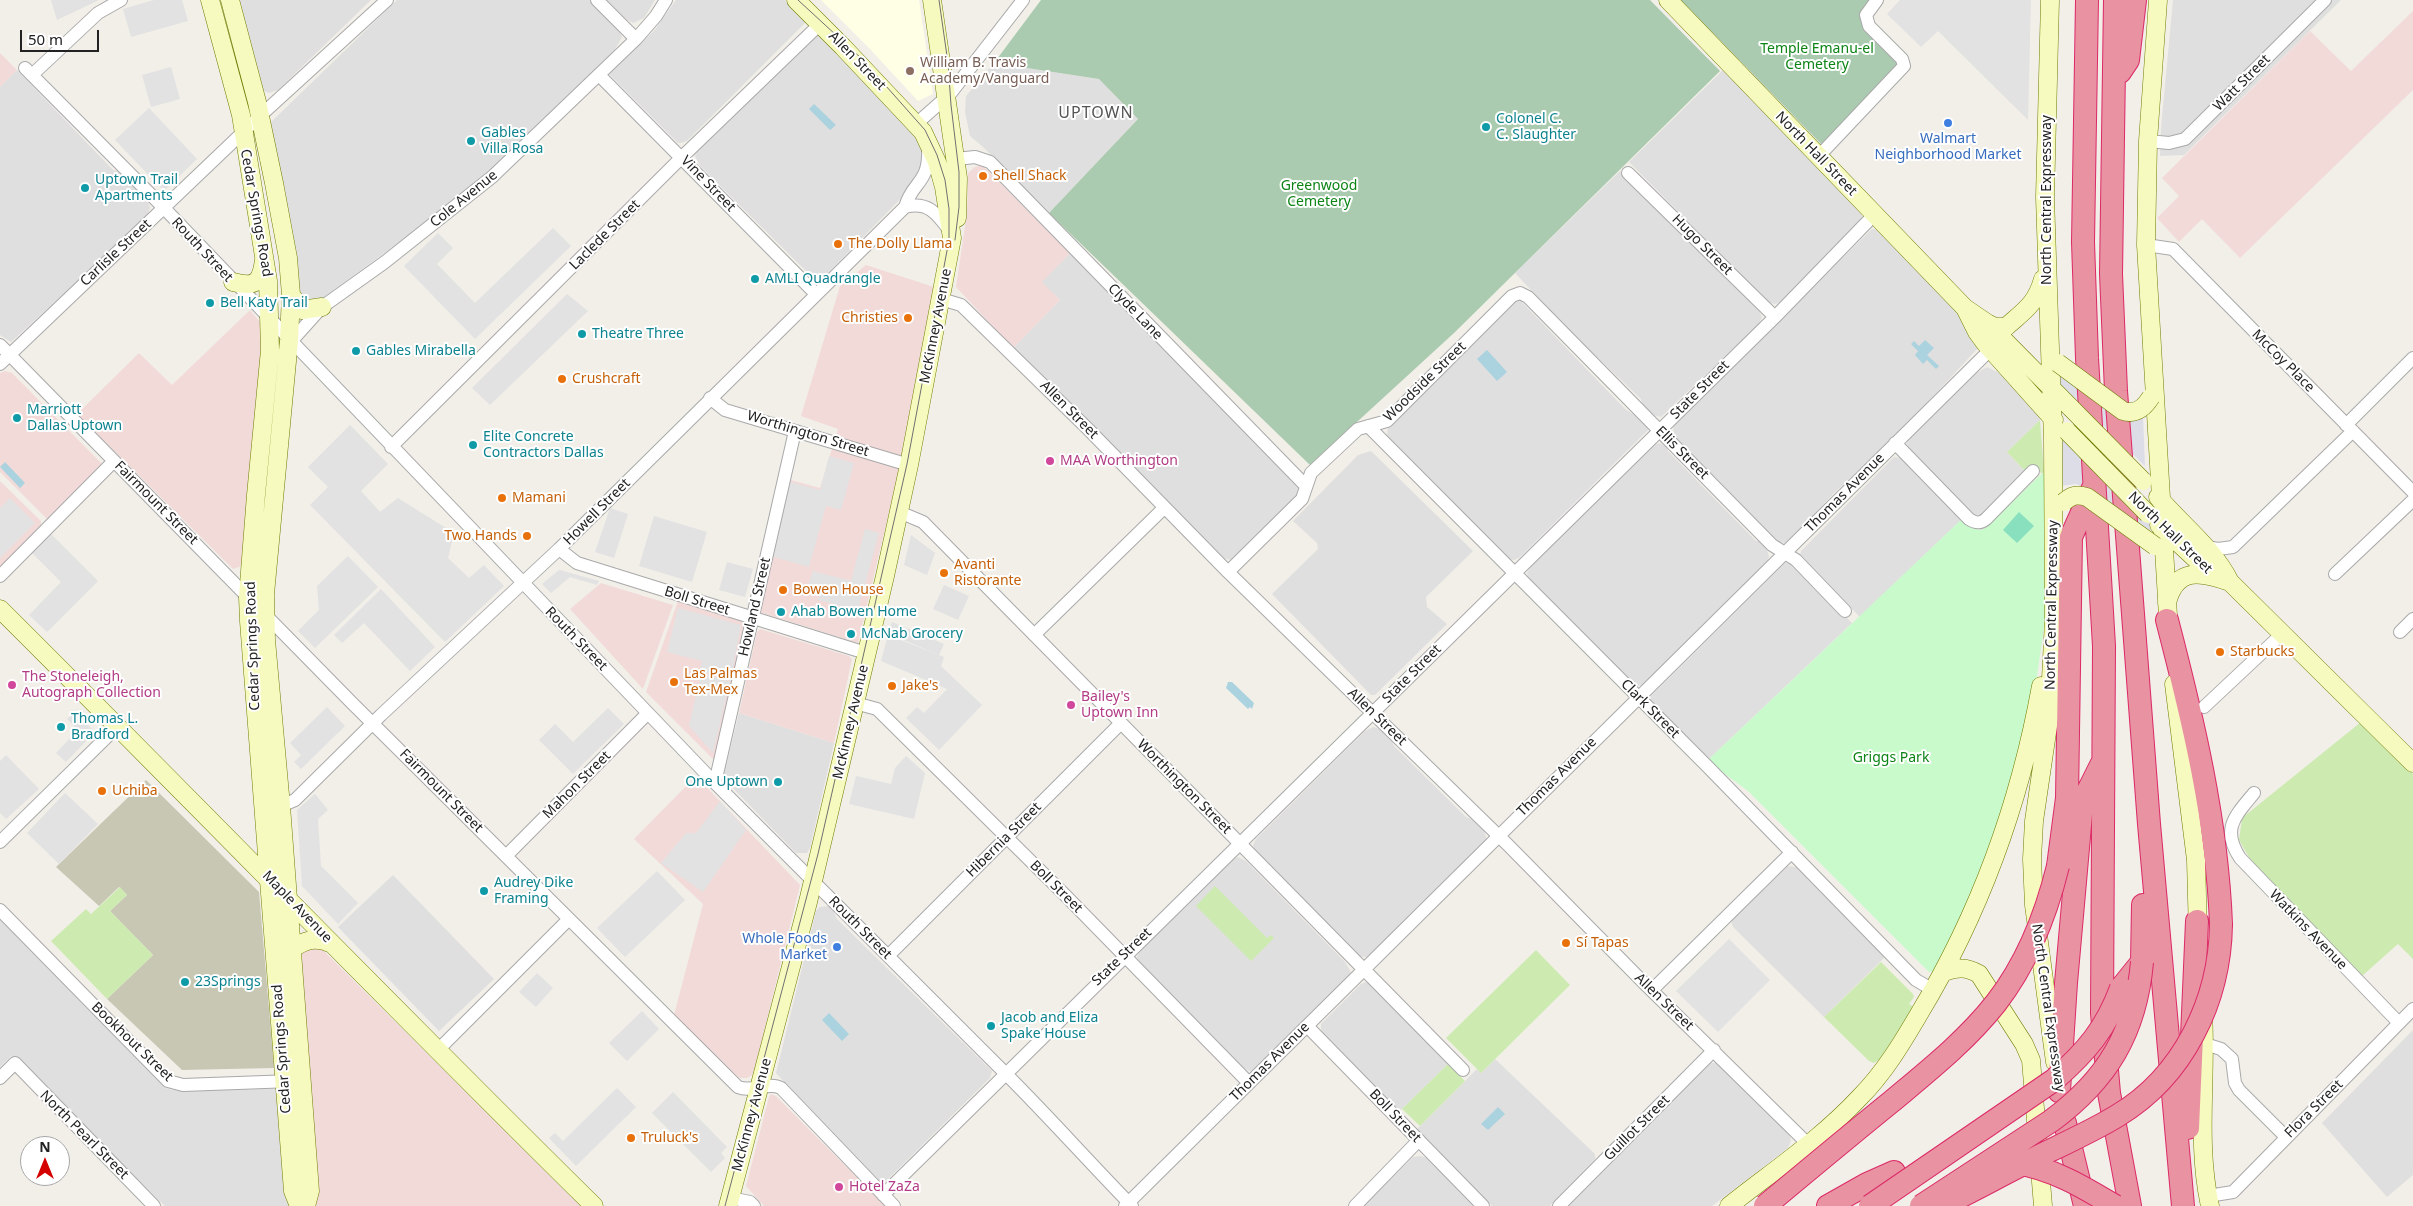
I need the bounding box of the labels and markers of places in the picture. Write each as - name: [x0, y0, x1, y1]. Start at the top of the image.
- place label: William B. Travis Academy/Vanguard: [920, 55, 1049, 88]
- marker: William B. Travis Academy/Vanguard: [904, 65, 916, 77]
- place label: Colonel C. C. Slaughter: [1496, 111, 1576, 144]
- marker: Walmart Neighborhood Market: [1942, 117, 1954, 129]
- marker: Colonel C. C. Slaughter: [1480, 121, 1492, 133]
- place label: Gables Villa Rosa: [481, 125, 543, 158]
- place label: Walmart Neighborhood Market: [1875, 131, 2021, 164]
- marker: Gables Villa Rosa: [465, 135, 477, 147]
- place label: Shell Shack: [993, 168, 1066, 184]
- marker: Shell Shack: [977, 170, 989, 182]
- place label: Uptown Trail Apartments: [95, 172, 178, 204]
- marker: Uptown Trail Apartments: [79, 182, 91, 194]
- place label: The Dolly Llama: [848, 236, 952, 252]
- marker: The Dolly Llama: [832, 238, 844, 250]
- place label: AMLI Quadrangle: [765, 271, 881, 287]
- marker: AMLI Quadrangle: [749, 273, 761, 285]
- place label: Bell Katy Trail: [220, 295, 308, 311]
- marker: Bell Katy Trail: [204, 297, 216, 309]
- place label: Christies: [841, 310, 898, 326]
- marker: Christies: [902, 312, 914, 324]
- place label: Theatre Three: [592, 326, 684, 342]
- marker: Theatre Three: [576, 328, 588, 340]
- place label: Gables Mirabella: [366, 343, 476, 359]
- marker: Gables Mirabella: [350, 345, 362, 357]
- place label: Crushcraft: [572, 371, 641, 387]
- marker: Crushcraft: [556, 373, 568, 385]
- place label: Marriott Dallas Uptown: [27, 402, 122, 434]
- marker: Marriott Dallas Uptown: [11, 412, 23, 424]
- place label: Elite Concrete Contractors Dallas: [483, 429, 604, 462]
- marker: Elite Concrete Contractors Dallas: [467, 439, 479, 451]
- place label: MAA Worthington: [1060, 453, 1178, 469]
- marker: MAA Worthington: [1044, 455, 1056, 467]
- place label: Mamani: [512, 490, 566, 506]
- marker: Mamani: [496, 492, 508, 504]
- place label: Two Hands: [444, 528, 517, 544]
- marker: Two Hands: [521, 530, 533, 542]
- place label: Avanti Ristorante: [954, 557, 1022, 590]
- marker: Avanti Ristorante: [938, 567, 950, 579]
- place label: Bowen House: [793, 582, 884, 598]
- marker: Bowen House: [777, 584, 789, 596]
- place label: Ahab Bowen Home: [791, 604, 917, 620]
- marker: Ahab Bowen Home: [775, 606, 787, 618]
- place label: McNab Grocery: [861, 626, 963, 642]
- marker: McNab Grocery: [845, 628, 857, 640]
- place label: Starbucks: [2230, 644, 2295, 660]
- marker: Starbucks: [2214, 646, 2226, 658]
- place label: Las Palmas Tex-Mex: [684, 666, 757, 699]
- place label: The Stoneleigh, Autograph Collection: [22, 669, 161, 702]
- marker: Las Palmas Tex-Mex: [668, 676, 680, 688]
- place label: Jake's: [902, 678, 938, 694]
- marker: The Stoneleigh, Autograph Collection: [6, 679, 18, 691]
- marker: Jake's: [886, 680, 898, 692]
- place label: Bailey's Uptown Inn: [1081, 689, 1158, 722]
- marker: Bailey's Uptown Inn: [1065, 699, 1077, 711]
- place label: Thomas L. Bradford: [71, 711, 138, 744]
- marker: Thomas L. Bradford: [55, 721, 67, 733]
- place label: One Uptown: [685, 774, 768, 790]
- marker: One Uptown: [772, 776, 784, 788]
- place label: Uchiba: [112, 783, 158, 799]
- marker: Uchiba: [96, 785, 108, 797]
- place label: Audrey Dike Framing: [494, 875, 573, 908]
- marker: Audrey Dike Framing: [478, 885, 490, 897]
- place label: Whole Foods Market: [742, 931, 827, 964]
- place label: Sí Tapas: [1576, 935, 1629, 951]
- marker: Sí Tapas: [1560, 937, 1572, 949]
- marker: Whole Foods Market: [831, 941, 843, 953]
- place label: 23Springs: [195, 974, 261, 990]
- marker: 23Springs: [179, 976, 191, 988]
- place label: Jacob and Eliza Spake House: [1001, 1010, 1098, 1042]
- marker: Jacob and Eliza Spake House: [985, 1020, 997, 1032]
- place label: Truluck's: [641, 1130, 698, 1146]
- marker: Truluck's: [625, 1132, 637, 1144]
- place label: Hotel ZaZa: [849, 1179, 920, 1195]
- marker: Hotel ZaZa: [833, 1181, 845, 1193]

